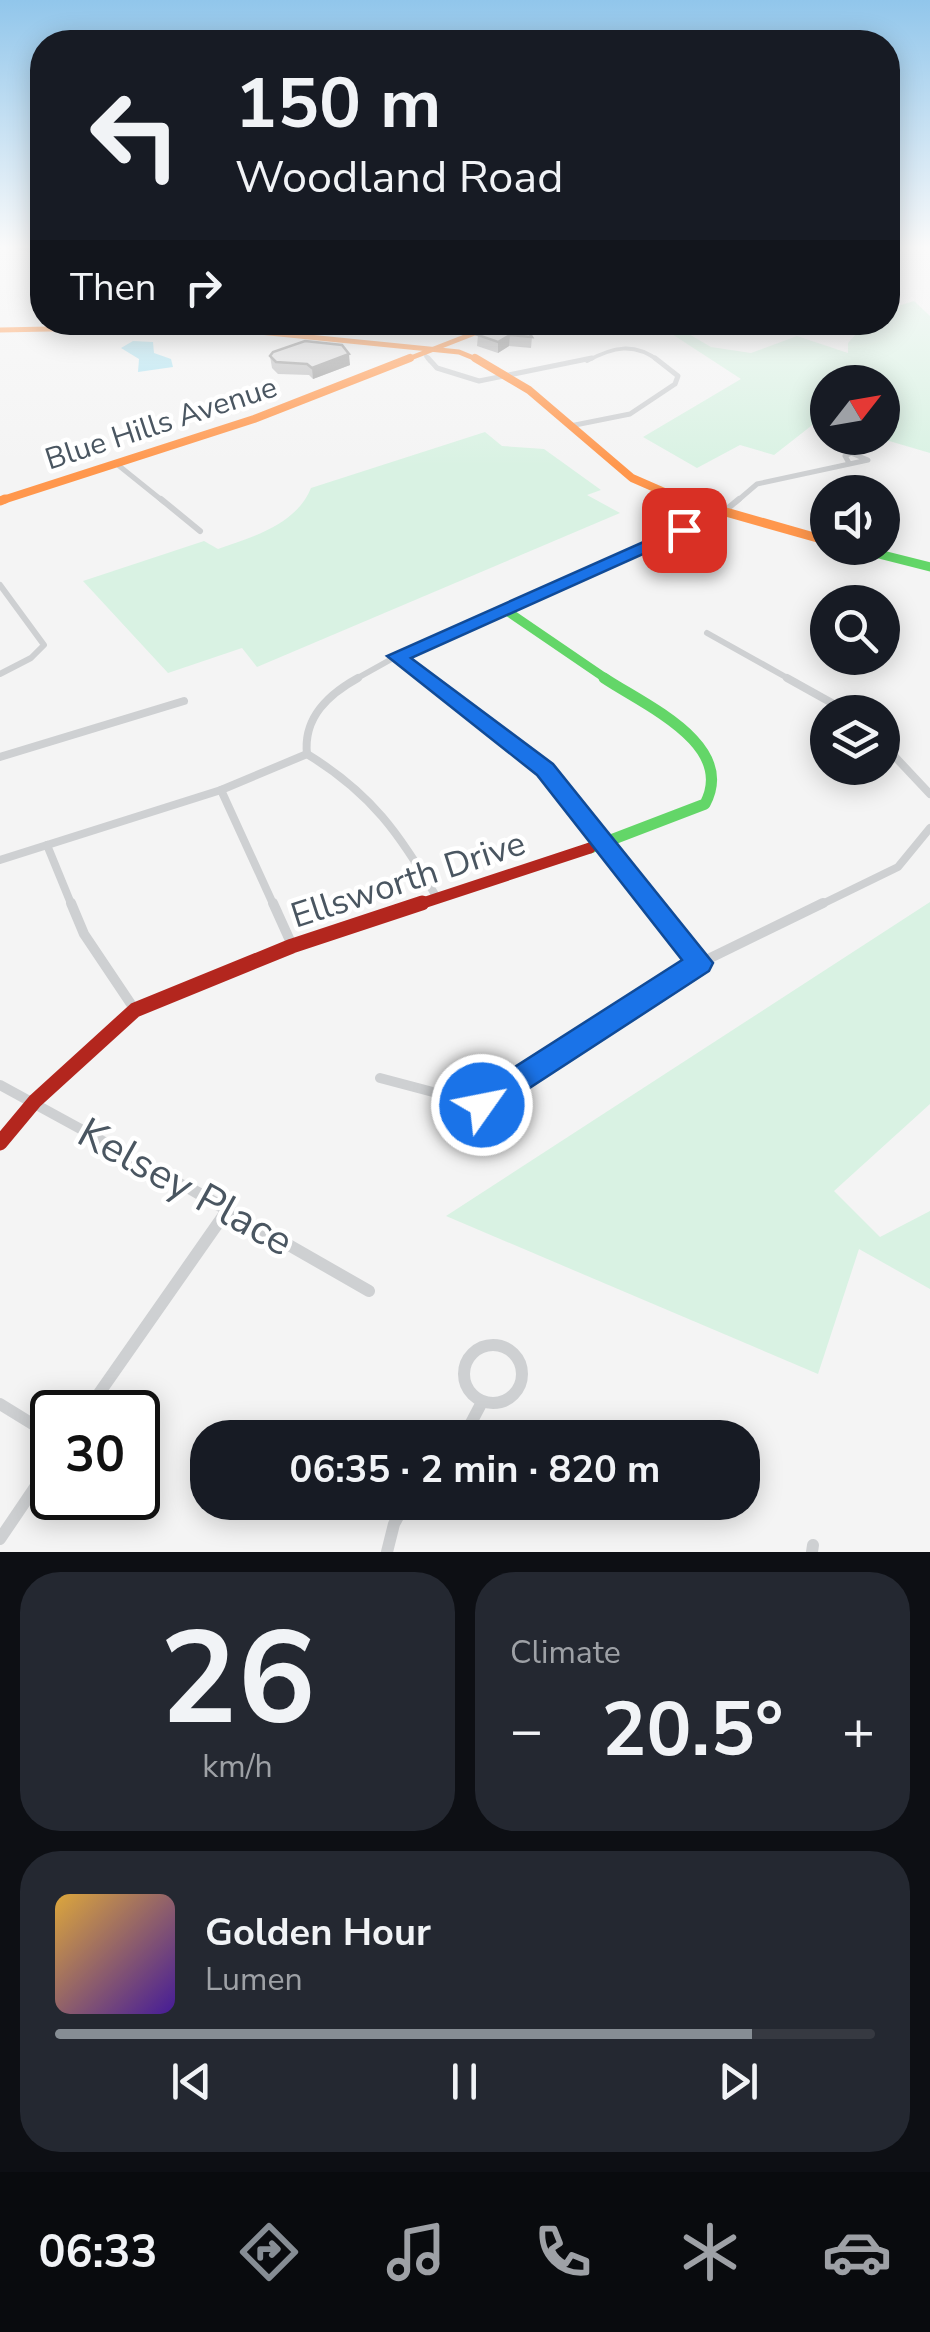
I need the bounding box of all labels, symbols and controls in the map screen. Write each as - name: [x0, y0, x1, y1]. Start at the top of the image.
- text: 150 m: [235, 56, 441, 152]
- icon: left: [70, 70, 200, 200]
- text: Woodland Road: [235, 147, 563, 208]
- icon: right: [176, 260, 231, 315]
- text: Then: [70, 262, 156, 313]
- north arrow: [810, 365, 900, 455]
- map controls: [810, 365, 900, 785]
- street label: Blue Hills Avenue: [40, 367, 282, 480]
- button: sound: [810, 475, 900, 565]
- pin: [642, 488, 727, 573]
- icon: arrive: [657, 503, 712, 558]
- button: search: [810, 585, 900, 675]
- button: layers: [810, 695, 900, 785]
- street label: Ellsworth Drive: [285, 819, 531, 939]
- position arrow: [430, 1053, 534, 1157]
- street label: Kelsey Place: [68, 1105, 303, 1270]
- speed limit sign: 30: [30, 1390, 160, 1520]
- text: 06:35 · 2 min · 820 m: [290, 1444, 660, 1495]
- text: 26: [159, 1591, 316, 1768]
- text: Climate: [510, 1631, 621, 1674]
- text: 20.5°: [601, 1679, 784, 1781]
- text: −: [510, 1693, 543, 1768]
- text: +: [842, 1693, 875, 1768]
- text: km/h: [202, 1745, 273, 1788]
- text: Golden Hour: [205, 1907, 431, 1958]
- text: Lumen: [205, 1958, 303, 2001]
- icon: previous: [164, 2054, 219, 2109]
- icon: pause: [437, 2054, 492, 2109]
- icon: next: [711, 2054, 766, 2109]
- icon: directions: [234, 2217, 304, 2287]
- icon: music: [381, 2217, 451, 2287]
- icon: phone: [528, 2217, 598, 2287]
- icon: climate: [675, 2217, 745, 2287]
- icon: car: [822, 2217, 892, 2287]
- text: 06:33: [38, 2222, 158, 2283]

